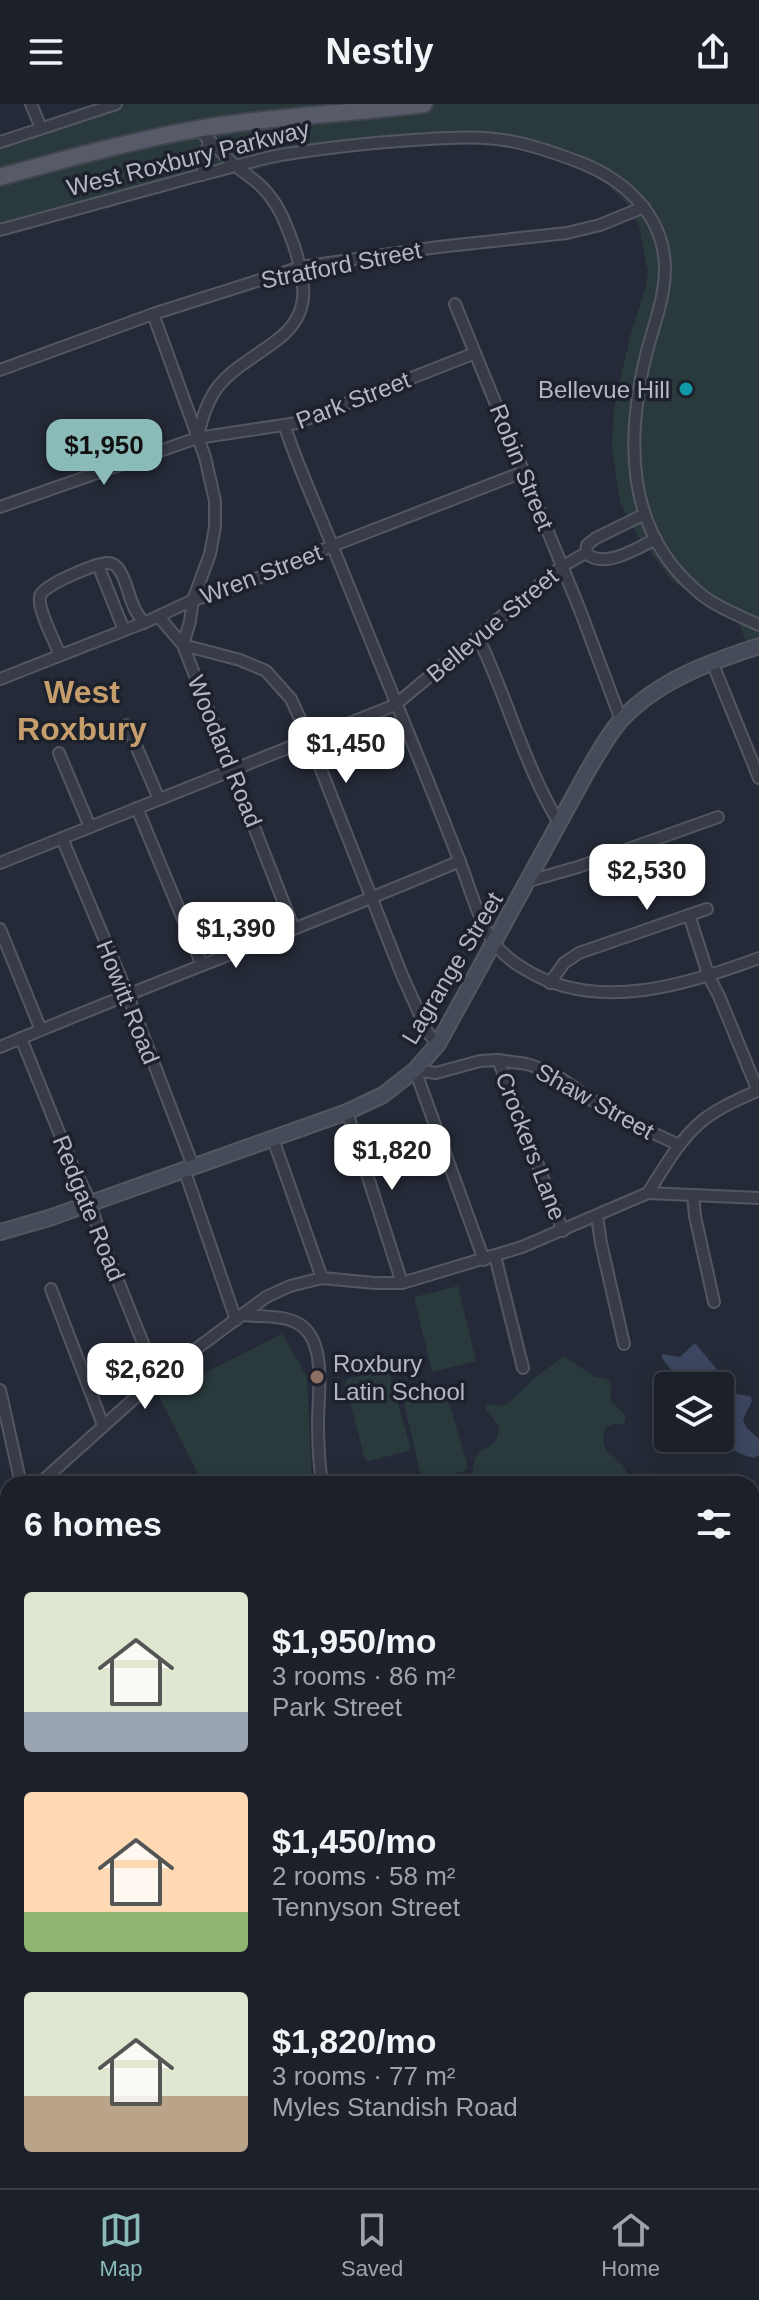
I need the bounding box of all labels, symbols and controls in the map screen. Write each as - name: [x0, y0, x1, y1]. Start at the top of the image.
- icon: menu: [24, 30, 68, 74]
- icon: share: [691, 30, 735, 74]
- text: Nestly: [325, 31, 434, 72]
- street label: West Roxbury Parkway: [64, 115, 312, 201]
- street label: Stratford Street: [259, 236, 424, 294]
- street label: Park Street: [292, 366, 414, 434]
- place label: Bellevue Hill: [538, 376, 670, 403]
- marker: Bellevue Hill: [677, 380, 695, 398]
- street label: Robin Street: [484, 400, 560, 534]
- pin: $1,950: [39, 419, 169, 487]
- text: $1,950: [64, 430, 144, 460]
- street label: Wren Street: [197, 538, 326, 609]
- street label: Bellevue Street: [421, 562, 563, 688]
- street label: Woodard Road: [182, 671, 268, 831]
- district label: West Roxbury: [17, 674, 147, 747]
- pin: $1,450: [281, 717, 411, 785]
- text: $1,450: [306, 728, 386, 758]
- pin: $2,530: [582, 844, 712, 912]
- text: $2,530: [607, 855, 687, 885]
- street label: Lagrange Street: [396, 887, 508, 1049]
- pin: $1,390: [171, 902, 301, 970]
- text: $1,390: [196, 913, 276, 943]
- street label: Howitt Road: [91, 936, 165, 1068]
- street label: Shaw Street: [531, 1058, 659, 1145]
- street label: Crockers Lane: [490, 1068, 572, 1224]
- pin: $1,820: [327, 1124, 457, 1192]
- street label: Redgate Road: [47, 1131, 131, 1285]
- text: $1,820: [352, 1135, 432, 1165]
- pin: $2,620: [80, 1343, 210, 1411]
- place label: Roxbury Latin School: [333, 1350, 465, 1405]
- text: $2,620: [105, 1354, 185, 1384]
- marker: Roxbury Latin School: [308, 1368, 326, 1386]
- map controls: [654, 1372, 734, 1452]
- button: layers: [654, 1372, 734, 1452]
- icon: filters: [692, 1502, 736, 1546]
- text: 6 homes: [24, 1505, 162, 1543]
- text: $1,950/mo: [272, 1622, 436, 1660]
- icon: home: [88, 1624, 184, 1720]
- text: 3 rooms · 86 m²: [272, 1661, 456, 1691]
- text: Park Street: [272, 1692, 402, 1722]
- text: $1,450/mo: [272, 1822, 436, 1860]
- icon: home: [88, 1824, 184, 1920]
- text: 2 rooms · 58 m²: [272, 1861, 456, 1891]
- text: Tennyson Street: [272, 1892, 460, 1922]
- text: $1,820/mo: [272, 2022, 436, 2060]
- icon: home: [88, 2024, 184, 2120]
- text: 3 rooms · 77 m²: [272, 2061, 456, 2091]
- text: Myles Standish Road: [272, 2092, 518, 2122]
- tab: Map: [99, 2208, 143, 2282]
- tab: Saved: [341, 2208, 403, 2282]
- tab: Home: [601, 2208, 660, 2282]

